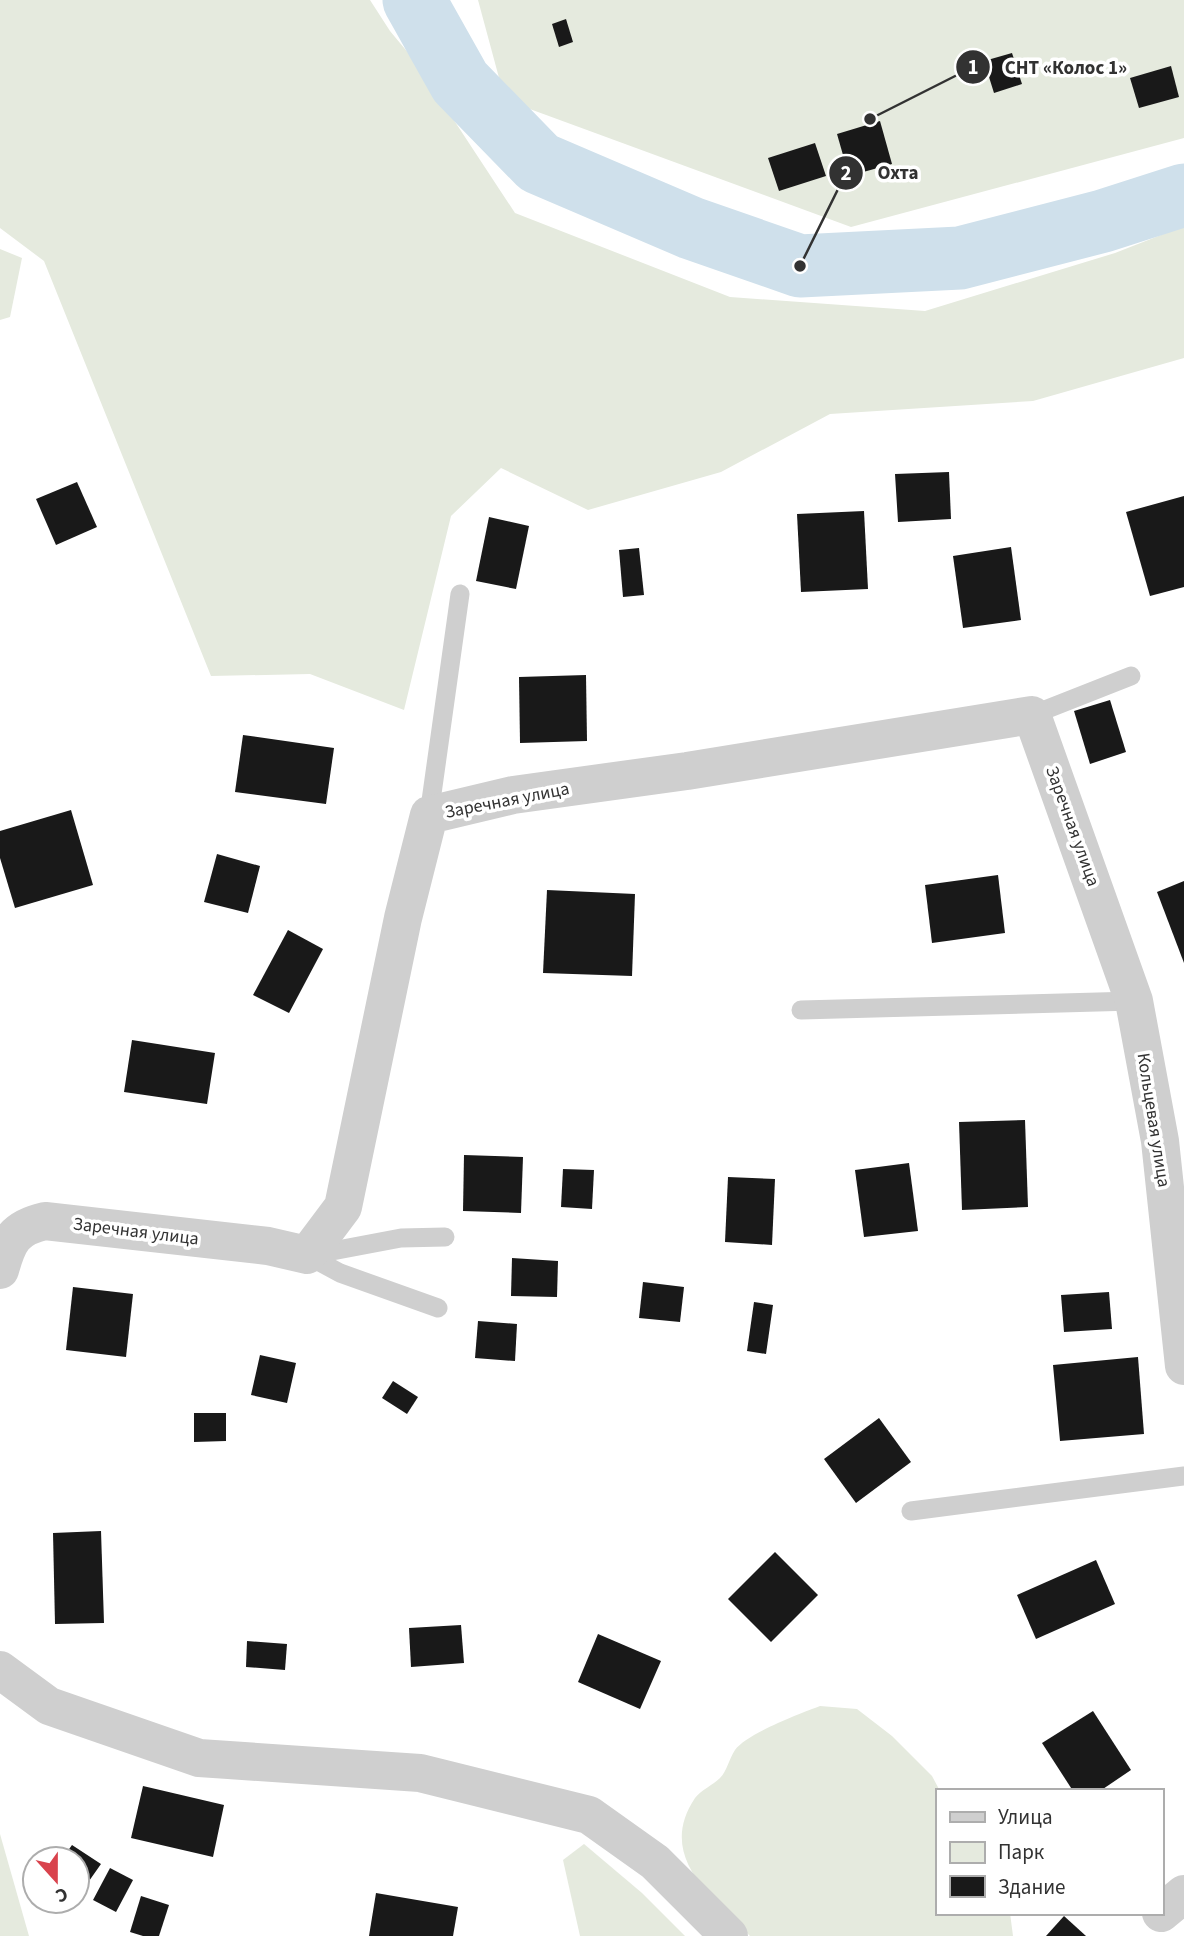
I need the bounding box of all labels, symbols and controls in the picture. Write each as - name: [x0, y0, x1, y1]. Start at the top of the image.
- callout: СНТ «Колос 1»: [956, 47, 1141, 87]
- text: 1: [967, 52, 979, 82]
- text: СНТ «Колос 1»: [1005, 55, 1127, 82]
- callout: Охта: [829, 153, 933, 193]
- text: 2: [840, 158, 852, 188]
- text: Охта: [878, 160, 918, 187]
- street label: Заречная улица: [1039, 763, 1106, 890]
- street label: Заречная улица: [443, 776, 571, 825]
- street label: Кольцевая улица: [1131, 1051, 1176, 1189]
- street label: Заречная улица: [72, 1211, 200, 1252]
- legend: [936, 1789, 1163, 1915]
- text: Улица: [998, 1802, 1053, 1832]
- text: Парк: [998, 1837, 1045, 1867]
- north arrow: [21, 1845, 91, 1915]
- text: Здание: [998, 1872, 1066, 1902]
- text: С: [52, 1880, 72, 1909]

